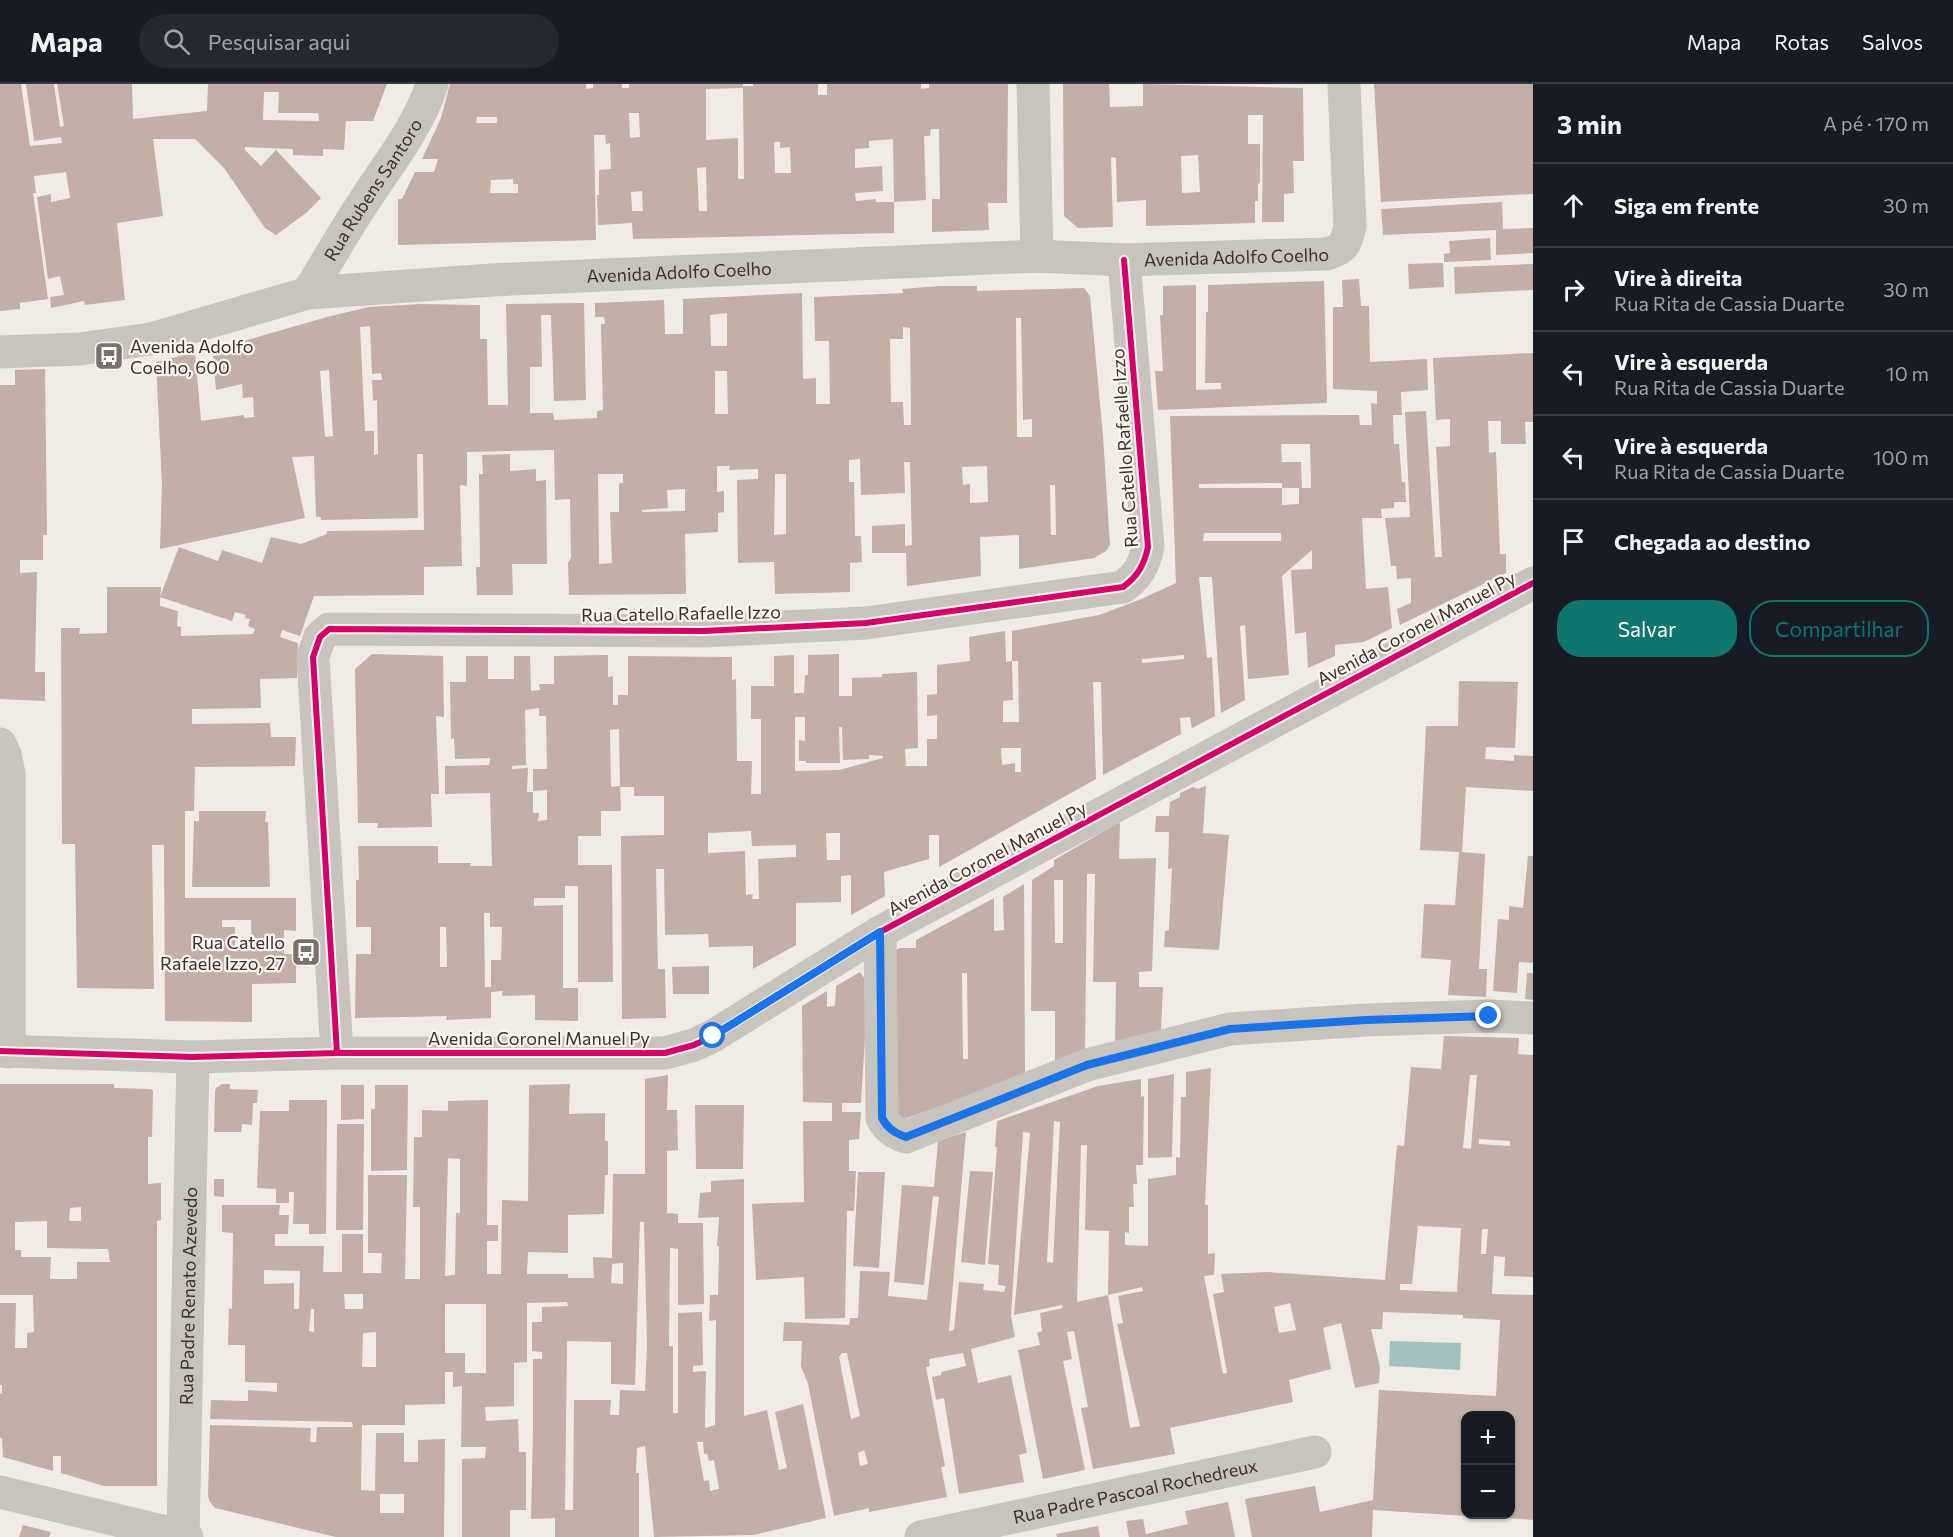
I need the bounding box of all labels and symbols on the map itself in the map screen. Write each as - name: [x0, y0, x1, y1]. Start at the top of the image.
- street label: Rua Rubens Santoro: [319, 114, 426, 265]
- street label: Avenida Adolfo Coelho: [1144, 243, 1329, 270]
- street label: Avenida Adolfo Coelho: [586, 257, 772, 287]
- place label: Avenida Adolfo Coelho, 600: [130, 335, 254, 378]
- bus stop icon: Avenida Adolfo Coelho, 600: [93, 340, 125, 372]
- street label: Rua Catello Rafaelle Izzo: [1106, 348, 1142, 548]
- street label: Avenida Coronel Manuel Py: [1313, 566, 1519, 690]
- street label: Rua Catello Rafaelle Izzo: [581, 600, 781, 626]
- street label: Avenida Coronel Manuel Py: [884, 796, 1090, 920]
- place label: Rua Catello Rafaele Izzo, 27: [160, 931, 285, 974]
- bus stop icon: Rua Catello Rafaele Izzo, 27: [290, 936, 322, 968]
- route end: [1475, 1002, 1501, 1028]
- route start: [699, 1022, 725, 1048]
- street label: Avenida Coronel Manuel Py: [428, 1027, 650, 1049]
- street label: Rua Padre Renato Azevedo: [175, 1187, 201, 1405]
- street label: Rua Padre Pascoal Rochedreux: [1011, 1454, 1260, 1528]

